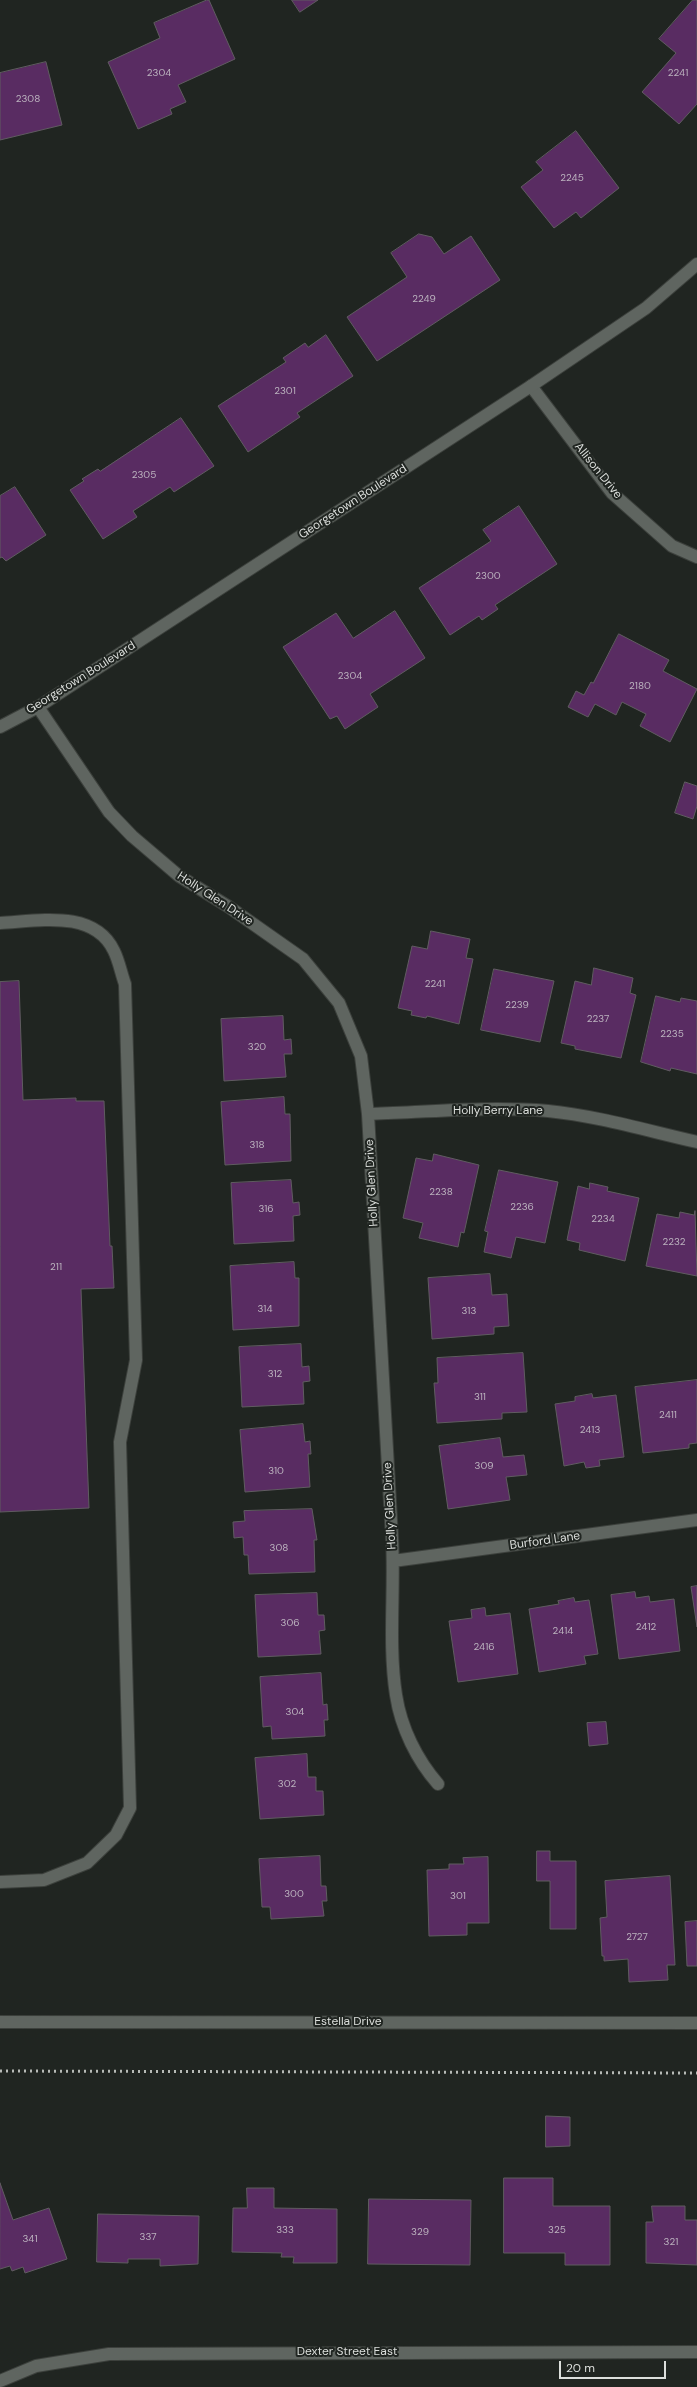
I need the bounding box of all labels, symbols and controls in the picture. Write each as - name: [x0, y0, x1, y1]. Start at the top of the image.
- house number: 2304: [147, 67, 171, 79]
- house number: 2241: [668, 67, 688, 79]
- house number: 2308: [16, 93, 40, 105]
- house number: 2245: [560, 172, 584, 184]
- house number: 2249: [412, 293, 436, 305]
- house number: 2301: [274, 385, 296, 397]
- street label: Allison Drive: [571, 440, 625, 502]
- street label: Georgetown Boulevard: [296, 462, 410, 542]
- house number: 2305: [132, 469, 156, 481]
- house number: 2300: [475, 570, 501, 582]
- street label: Georgetown Boulevard: [24, 639, 138, 717]
- house number: 2304: [338, 670, 362, 682]
- house number: 2180: [629, 680, 651, 692]
- street label: Holly Glen Drive: [174, 869, 256, 929]
- house number: 2241: [425, 978, 445, 990]
- house number: 2239: [505, 999, 529, 1011]
- house number: 2237: [587, 1013, 609, 1025]
- house number: 2235: [660, 1028, 684, 1040]
- house number: 320: [248, 1041, 266, 1053]
- street label: Holly Berry Lane: [453, 1104, 543, 1118]
- house number: 318: [250, 1139, 264, 1151]
- street label: Holly Glen Drive: [363, 1139, 381, 1227]
- house number: 2238: [429, 1186, 453, 1198]
- house number: 2236: [510, 1201, 534, 1213]
- house number: 316: [258, 1203, 274, 1215]
- house number: 2234: [591, 1213, 615, 1225]
- house number: 2232: [662, 1236, 686, 1248]
- house number: 211: [50, 1261, 62, 1273]
- house number: 314: [258, 1303, 272, 1315]
- house number: 313: [462, 1305, 476, 1317]
- house number: 312: [268, 1368, 282, 1380]
- house number: 311: [474, 1391, 486, 1403]
- house number: 2411: [659, 1409, 677, 1421]
- house number: 2413: [580, 1424, 600, 1436]
- house number: 309: [474, 1460, 494, 1472]
- street label: Holly Glen Drive: [381, 1462, 399, 1550]
- house number: 310: [268, 1465, 284, 1477]
- street label: Burford Lane: [509, 1529, 581, 1553]
- house number: 308: [270, 1542, 288, 1554]
- house number: 306: [280, 1617, 300, 1629]
- house number: 2412: [636, 1621, 656, 1633]
- house number: 2414: [553, 1625, 573, 1637]
- house number: 2416: [473, 1641, 495, 1653]
- house number: 304: [286, 1706, 304, 1718]
- house number: 302: [278, 1778, 296, 1790]
- house number: 300: [284, 1888, 304, 1900]
- house number: 301: [450, 1890, 466, 1902]
- house number: 2727: [626, 1931, 648, 1943]
- street label: Estella Drive: [314, 2015, 382, 2029]
- house number: 333: [276, 2224, 294, 2236]
- house number: 325: [548, 2224, 566, 2236]
- house number: 329: [411, 2226, 429, 2238]
- house number: 337: [140, 2231, 156, 2243]
- house number: 341: [22, 2233, 38, 2245]
- house number: 321: [664, 2236, 678, 2248]
- street label: Dexter Street East: [297, 2345, 397, 2359]
- scale bar: [561, 2353, 668, 2379]
- text: 20 m: [566, 2360, 595, 2376]

